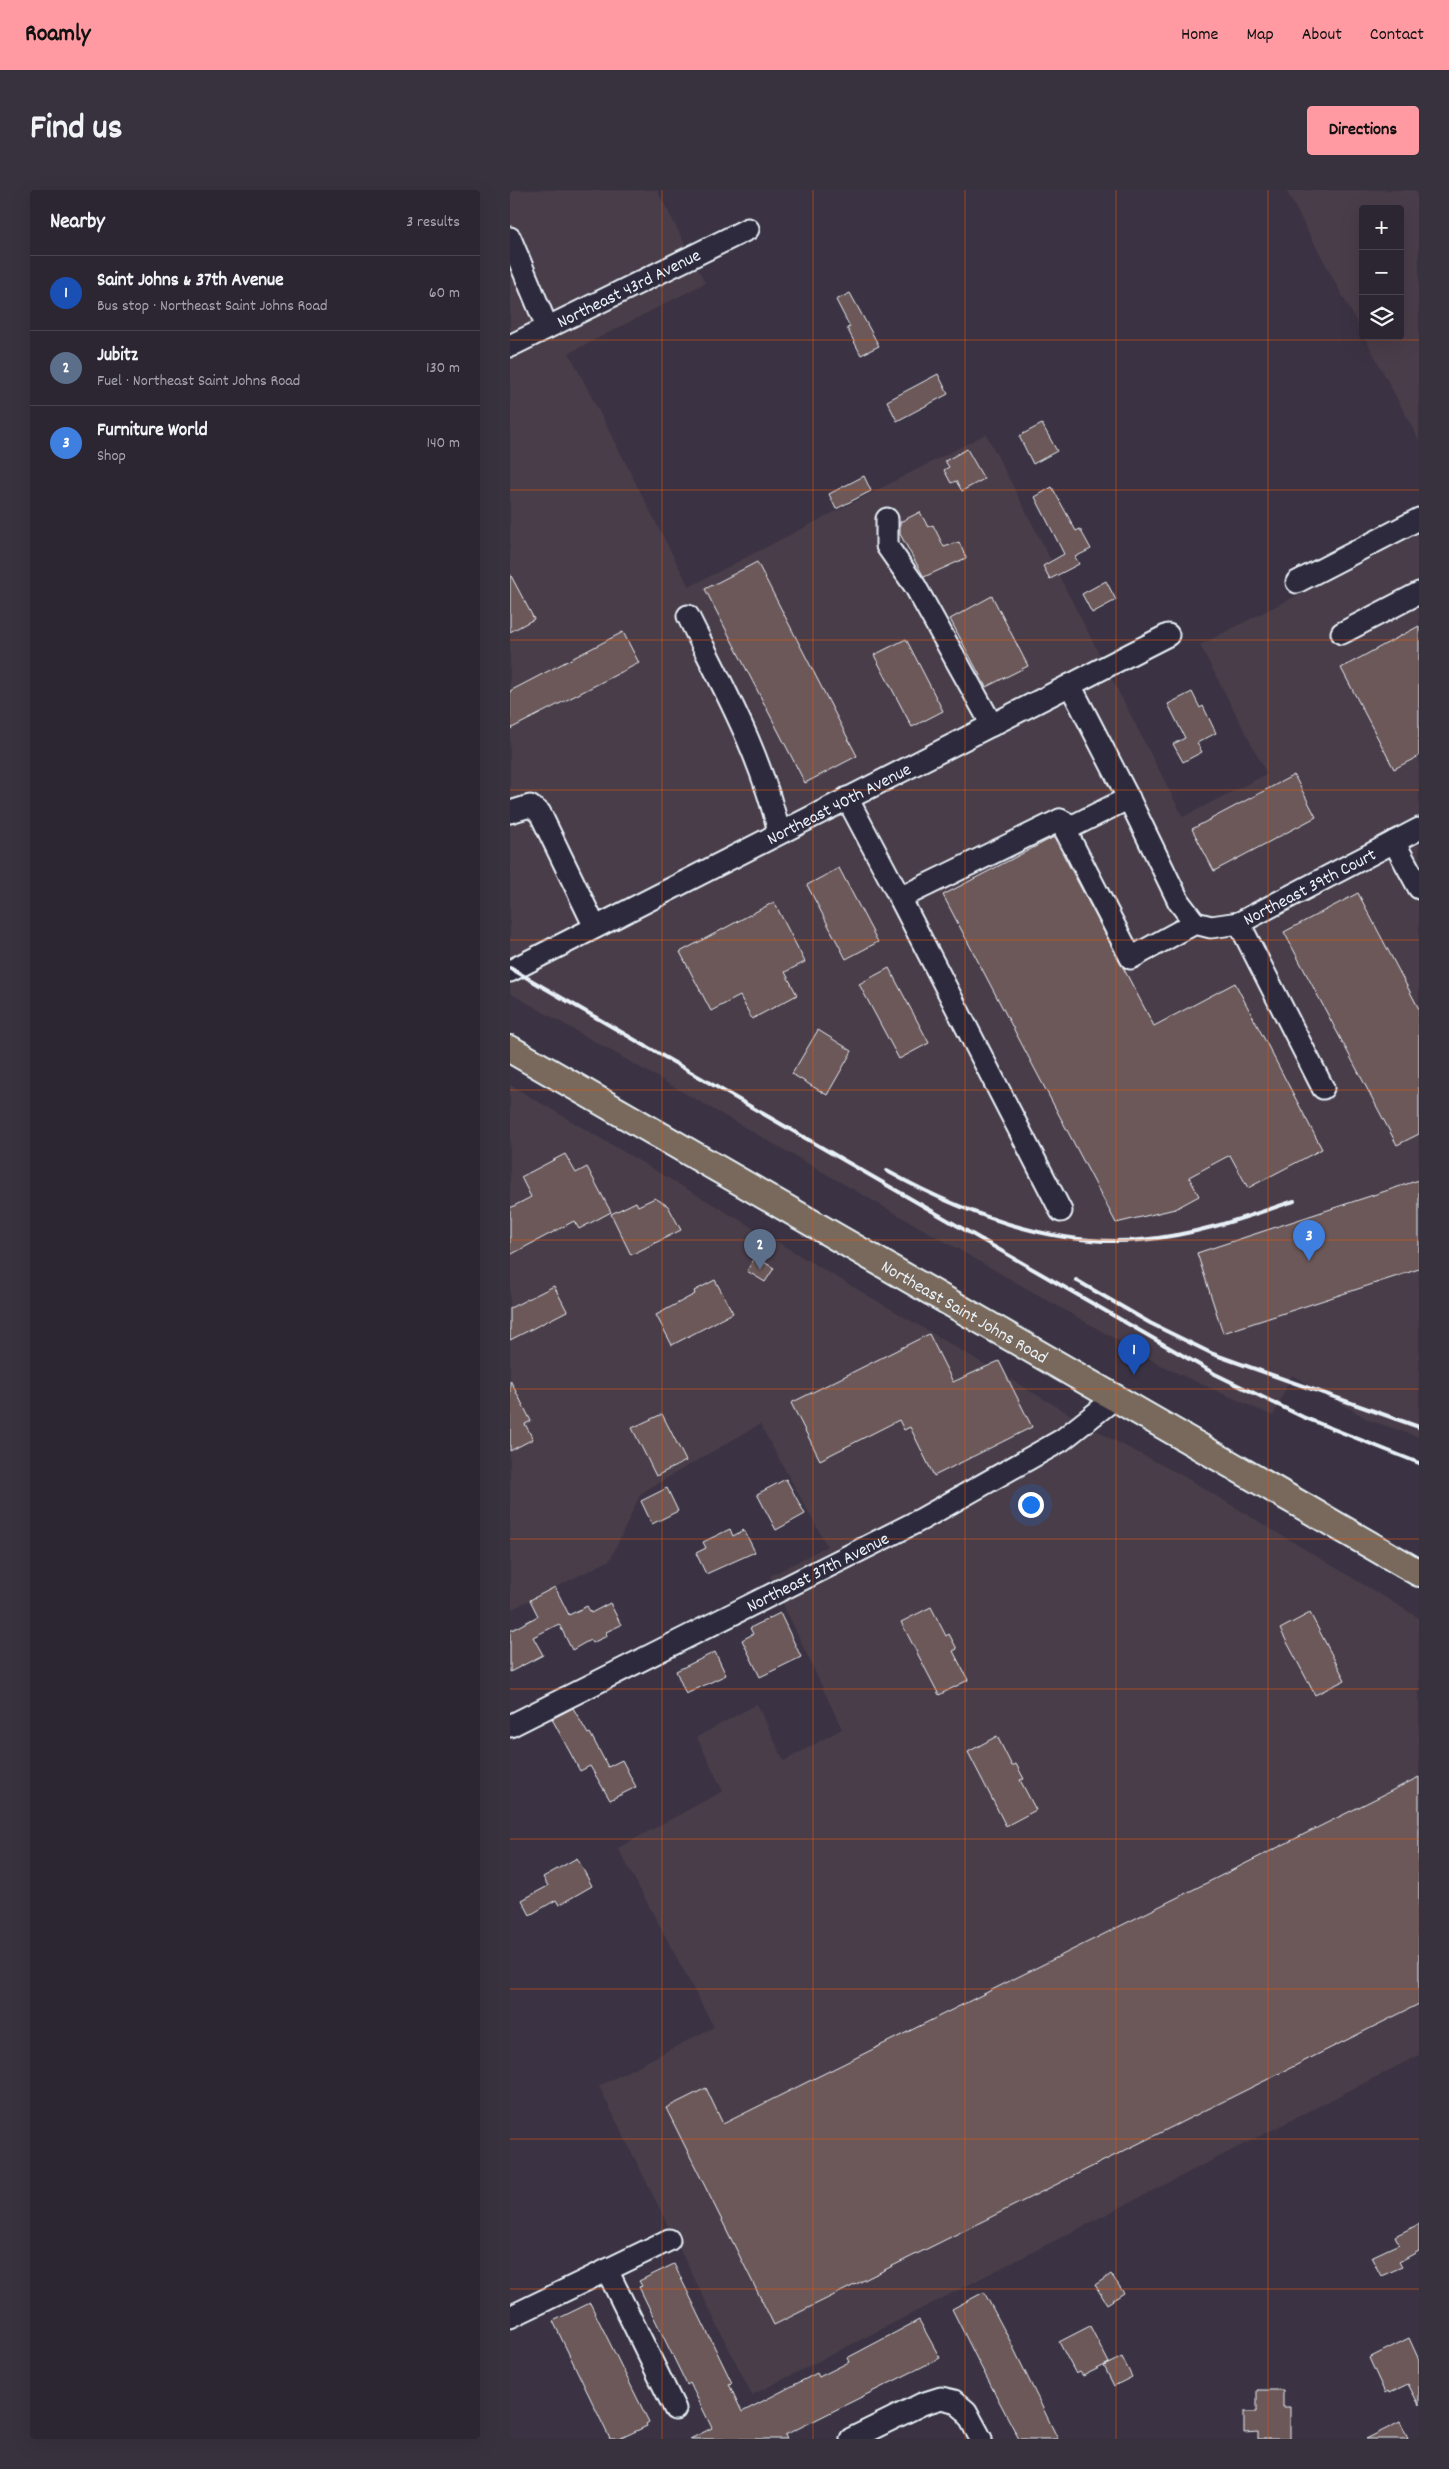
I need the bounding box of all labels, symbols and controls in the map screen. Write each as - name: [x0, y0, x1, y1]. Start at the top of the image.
- text: Roamly: [25, 18, 91, 52]
- text: Home: [1181, 23, 1218, 48]
- text: Map: [1246, 23, 1274, 48]
- text: About: [1302, 23, 1342, 48]
- text: Contact: [1370, 23, 1424, 48]
- text: Find us: [30, 105, 122, 155]
- button: Directions: [1307, 106, 1419, 155]
- map controls: [1359, 205, 1404, 340]
- button: +: [1359, 205, 1404, 250]
- text: Nearby: [50, 208, 105, 238]
- text: 3 results: [406, 211, 460, 234]
- street label: Northeast 43rd Avenue: [553, 244, 706, 336]
- button: −: [1359, 250, 1404, 295]
- text: Saint Johns & 37th Avenue: [97, 268, 284, 295]
- text: 1: [64, 282, 68, 305]
- text: 60 m: [429, 282, 460, 305]
- text: Bus stop · Northeast Saint Johns Road: [97, 295, 327, 318]
- button: layers: [1359, 295, 1404, 340]
- text: Jubitz: [97, 343, 138, 370]
- text: 2: [63, 357, 70, 380]
- text: 130 m: [426, 357, 460, 380]
- text: Fuel · Northeast Saint Johns Road: [97, 370, 300, 393]
- text: Furniture World: [97, 418, 208, 445]
- text: 3: [62, 432, 70, 455]
- text: 140 m: [426, 432, 460, 455]
- text: Shop: [97, 445, 126, 468]
- street label: Northeast 40th Avenue: [763, 758, 916, 853]
- street label: Northeast 39th Court: [1240, 843, 1381, 934]
- pin: 3: [1293, 1220, 1325, 1261]
- pin: 2: [744, 1229, 776, 1270]
- street label: Northeast Saint Johns Road: [876, 1255, 1052, 1371]
- pin: 1: [1118, 1334, 1150, 1375]
- your location: [1018, 1492, 1044, 1518]
- street label: Northeast 37th Avenue: [743, 1527, 894, 1620]

